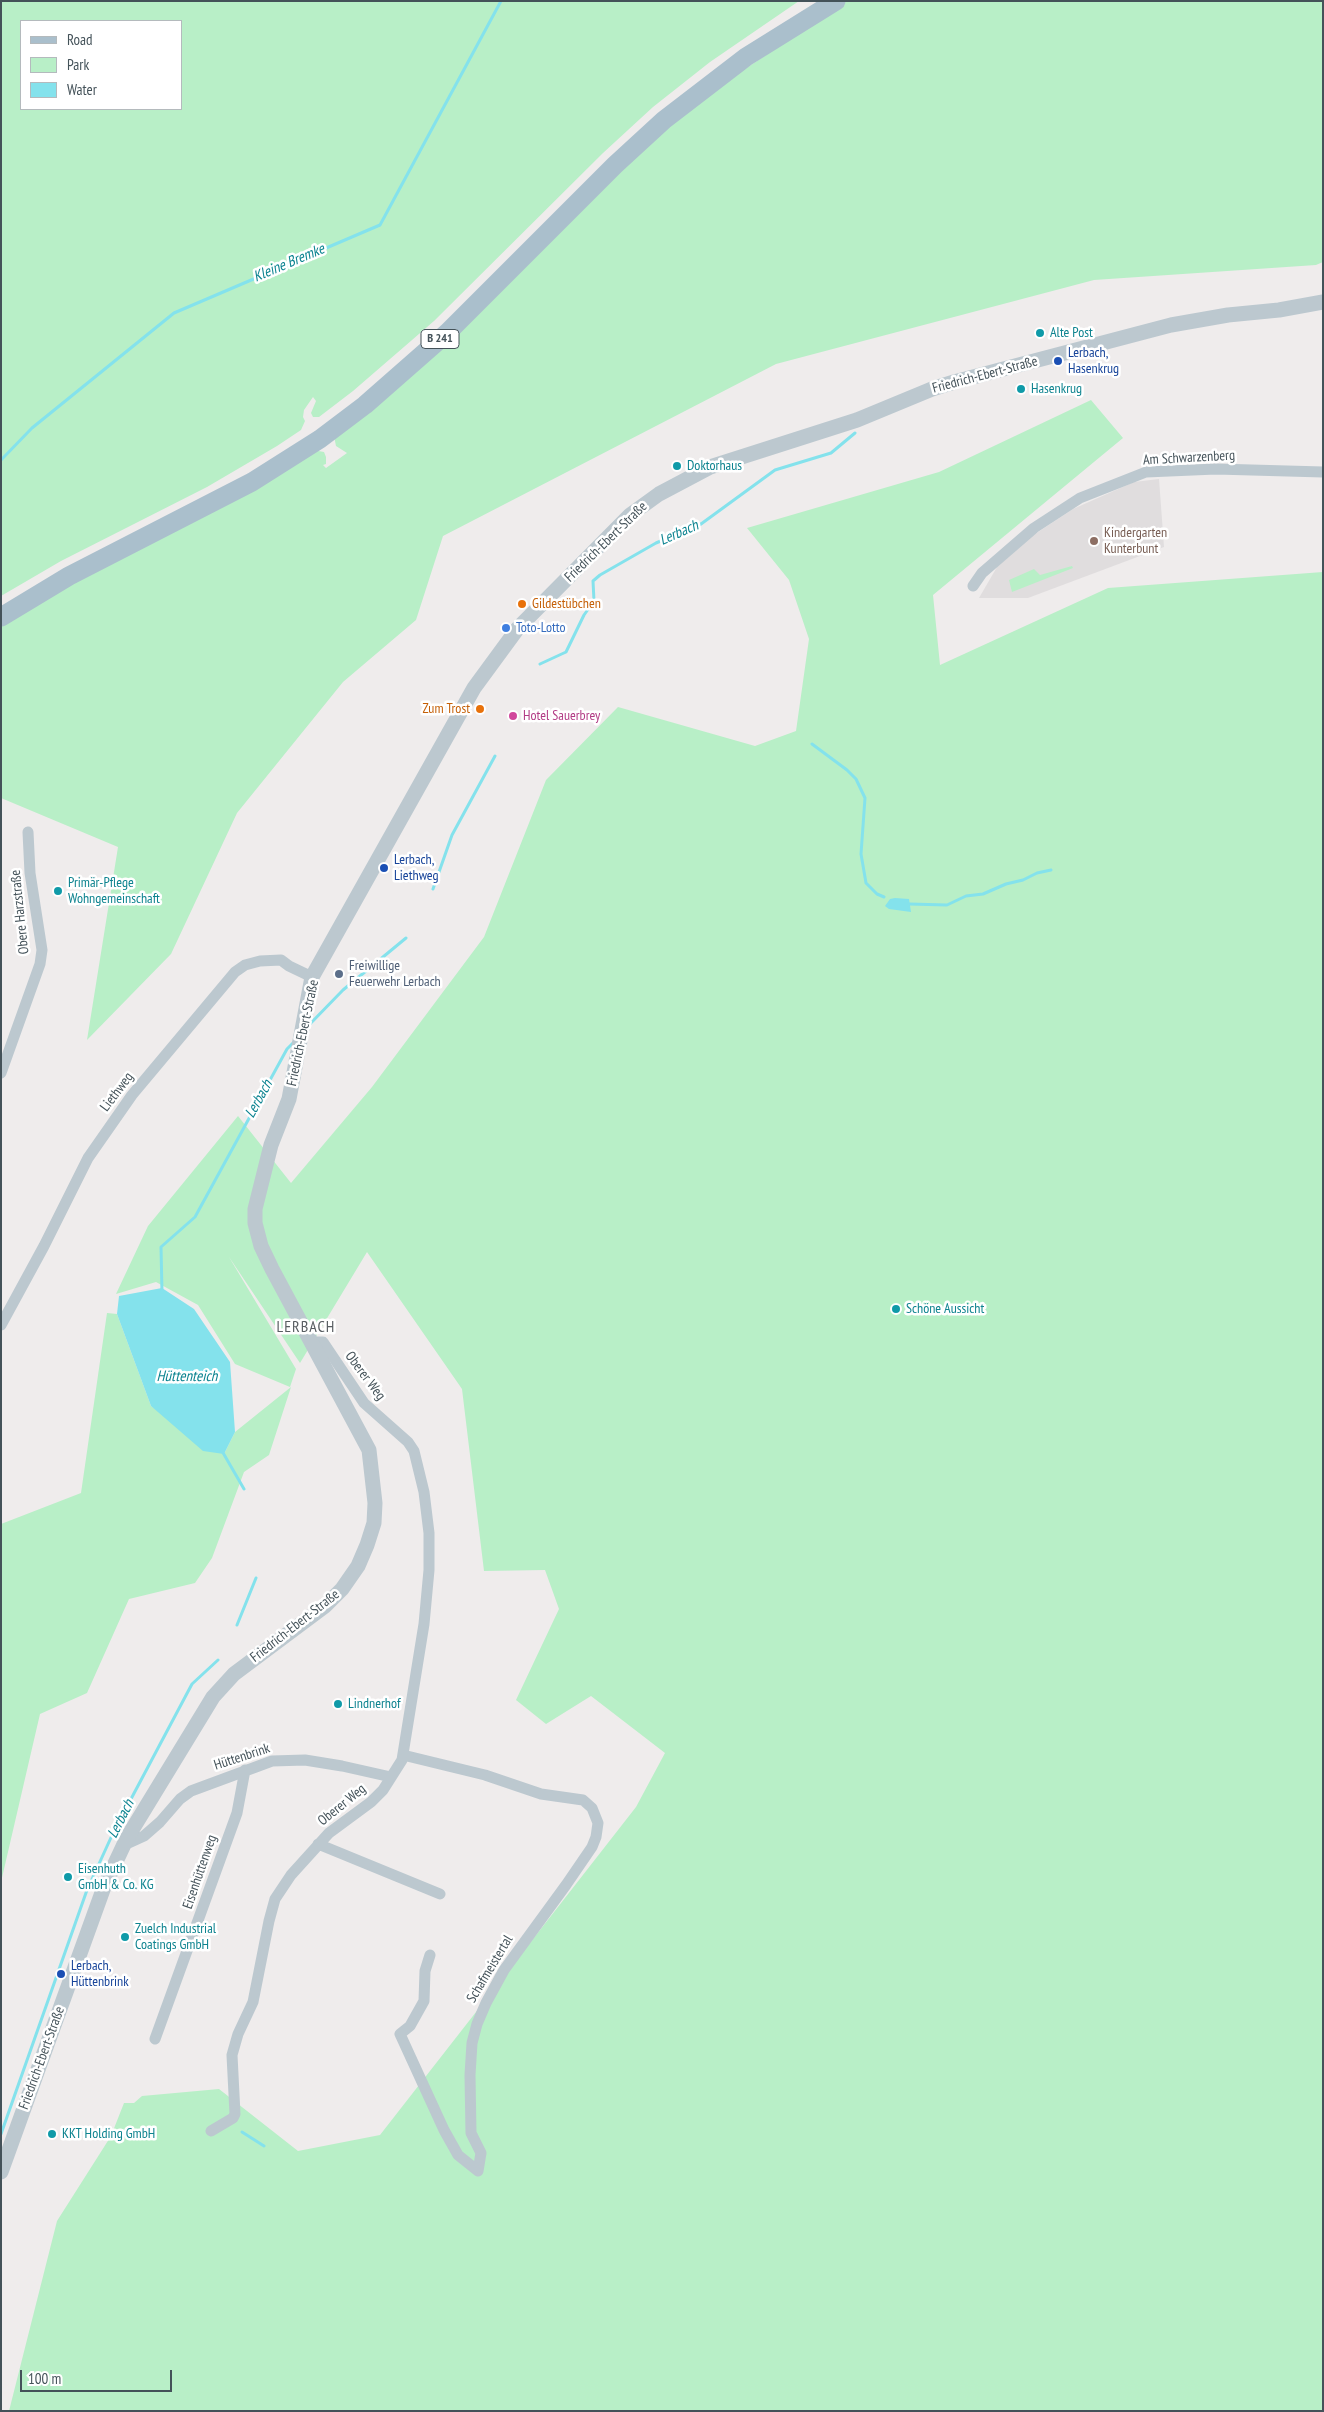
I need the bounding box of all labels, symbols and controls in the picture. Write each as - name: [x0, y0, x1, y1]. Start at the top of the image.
- legend: [20, 20, 182, 110]
- text: Road: [67, 30, 93, 49]
- text: Park: [67, 55, 89, 74]
- text: Water: [67, 80, 97, 99]
- water label: Kleine Bremke: [251, 240, 327, 286]
- place label: Alte Post: [1050, 325, 1093, 341]
- marker: Alte Post: [1034, 327, 1046, 339]
- road number: B 241: [421, 329, 459, 348]
- place label: Lerbach, Hasenkrug: [1068, 345, 1119, 378]
- street label: Friedrich-Ebert-Straße: [931, 353, 1039, 397]
- marker: Lerbach, Hasenkrug: [1052, 355, 1064, 367]
- place label: Hasenkrug: [1031, 381, 1082, 397]
- marker: Hasenkrug: [1015, 383, 1027, 395]
- street label: Am Schwarzenberg: [1143, 447, 1235, 469]
- place label: Doktorhaus: [687, 458, 742, 474]
- marker: Doktorhaus: [671, 460, 683, 472]
- street label: Friedrich-Ebert-Straße: [561, 498, 651, 586]
- water label: Lerbach: [657, 517, 701, 549]
- place label: Kindergarten Kunterbunt: [1104, 525, 1167, 558]
- marker: Kindergarten Kunterbunt: [1088, 535, 1100, 547]
- place label: Gildestübchen: [532, 596, 601, 612]
- marker: Gildestübchen: [516, 598, 528, 610]
- place label: Toto-Lotto: [516, 620, 566, 636]
- marker: Toto-Lotto: [500, 622, 512, 634]
- place label: Zum Trost: [422, 701, 470, 717]
- marker: Zum Trost: [474, 703, 486, 715]
- place label: Hotel Sauerbrey: [523, 708, 600, 724]
- marker: Hotel Sauerbrey: [507, 710, 519, 722]
- place label: Lerbach, Liethweg: [394, 852, 438, 884]
- marker: Lerbach, Liethweg: [378, 862, 390, 874]
- street label: Obere Harzstraße: [7, 869, 33, 955]
- place label: Primär-Pflege Wohngemeinschaft: [68, 875, 160, 908]
- marker: Primär-Pflege Wohngemeinschaft: [52, 885, 64, 897]
- place label: Freiwillige Feuerwehr Lerbach: [349, 958, 441, 990]
- marker: Freiwillige Feuerwehr Lerbach: [333, 968, 345, 980]
- street label: Friedrich-Ebert-Straße: [284, 978, 322, 1088]
- street label: Liethweg: [97, 1069, 137, 1115]
- water label: Lerbach: [241, 1077, 277, 1121]
- place label: Schöne Aussicht: [906, 1301, 984, 1317]
- marker: Schöne Aussicht: [890, 1303, 902, 1315]
- district label: LERBACH: [276, 1317, 336, 1337]
- street label: Oberer Weg: [341, 1348, 389, 1404]
- water label: Hüttenteich: [157, 1368, 217, 1386]
- street label: Friedrich-Ebert-Straße: [247, 1586, 343, 1666]
- place label: Lindnerhof: [348, 1696, 400, 1712]
- marker: Lindnerhof: [332, 1698, 344, 1710]
- street label: Hüttenbrink: [212, 1740, 272, 1774]
- street label: Oberer Weg: [315, 1781, 369, 1829]
- water label: Lerbach: [104, 1797, 138, 1841]
- street label: Eisenhüttenweg: [179, 1833, 221, 1911]
- place label: Eisenhuth GmbH & Co. KG: [78, 1861, 154, 1894]
- marker: Eisenhuth GmbH & Co. KG: [62, 1871, 74, 1883]
- place label: Zuelch Industrial Coatings GmbH: [135, 1921, 216, 1954]
- marker: Zuelch Industrial Coatings GmbH: [119, 1931, 131, 1943]
- street label: Schafmeistertal: [463, 1932, 517, 2006]
- place label: Lerbach, Hüttenbrink: [71, 1958, 129, 1990]
- marker: Lerbach, Hüttenbrink: [55, 1968, 67, 1980]
- street label: Friedrich-Ebert-Straße: [16, 2004, 68, 2112]
- place label: KKT Holding GmbH: [62, 2126, 155, 2142]
- marker: KKT Holding GmbH: [46, 2128, 58, 2140]
- scale bar: [22, 2360, 175, 2392]
- text: 100 m: [28, 2369, 61, 2388]

